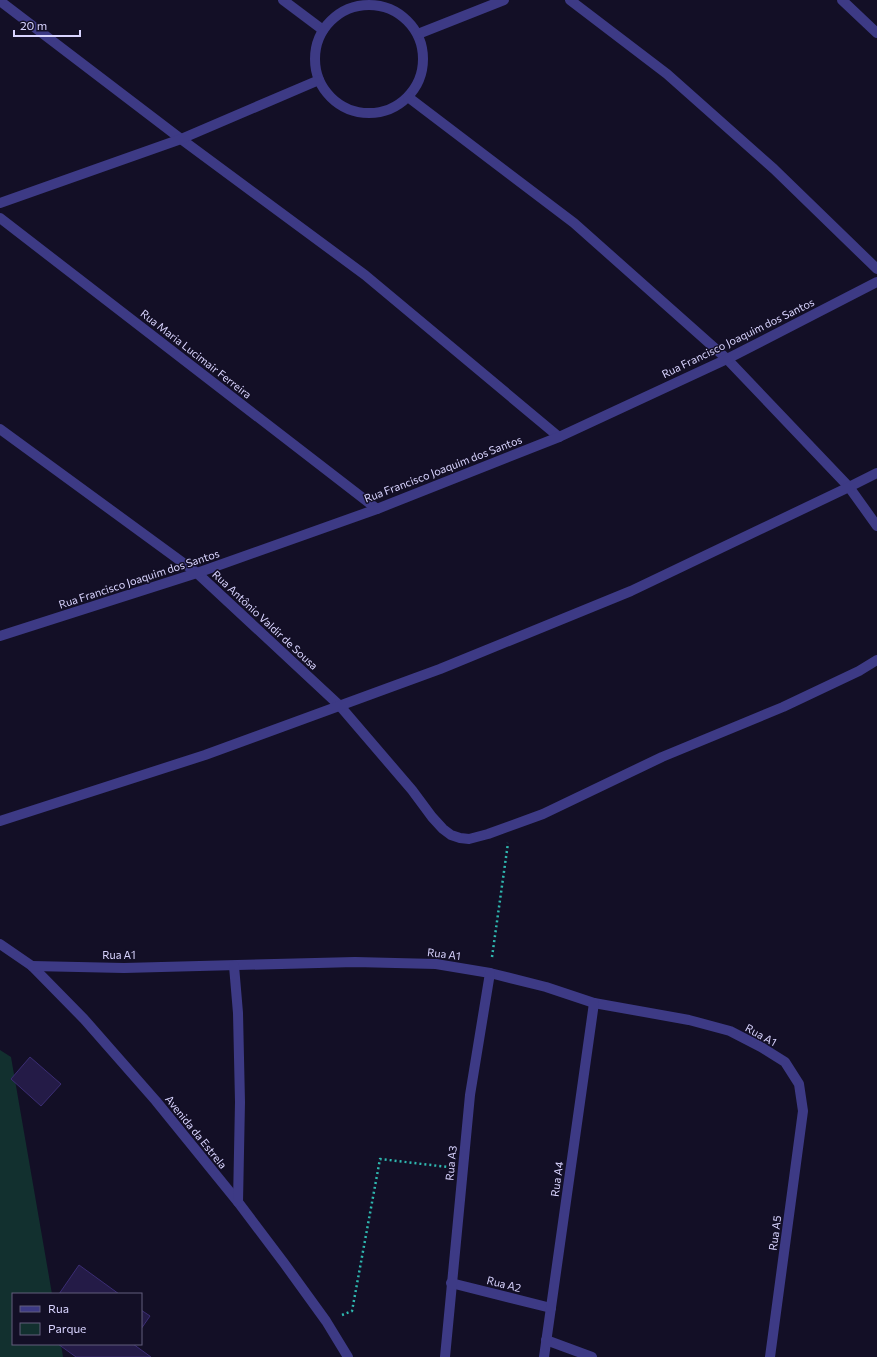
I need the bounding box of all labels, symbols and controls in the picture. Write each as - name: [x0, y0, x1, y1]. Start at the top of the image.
- scale bar: [14, 12, 80, 38]
- text: 20 m: [20, 18, 47, 32]
- street label: Rua Francisco Joaquim dos Santos: [659, 295, 817, 381]
- street label: Rua Maria Lucimair Ferreira: [138, 306, 254, 401]
- street label: Rua Francisco Joaquim dos Santos: [362, 432, 524, 506]
- street label: Rua Francisco Joaquim dos Santos: [57, 546, 221, 612]
- street label: Rua Antônio Valdir de Sousa: [210, 567, 321, 672]
- street label: Rua A1: [427, 945, 462, 962]
- street label: Rua A1: [102, 948, 136, 961]
- street label: Rua A1: [743, 1021, 779, 1048]
- street label: Avenida da Estrela: [163, 1092, 230, 1171]
- street label: Rua A3: [442, 1145, 459, 1181]
- street label: Rua A4: [548, 1160, 565, 1197]
- street label: Rua A5: [766, 1215, 783, 1251]
- street label: Rua A2: [486, 1273, 523, 1294]
- legend: [12, 1293, 142, 1345]
- text: Rua: [48, 1301, 69, 1315]
- text: Parque: [48, 1321, 86, 1335]

